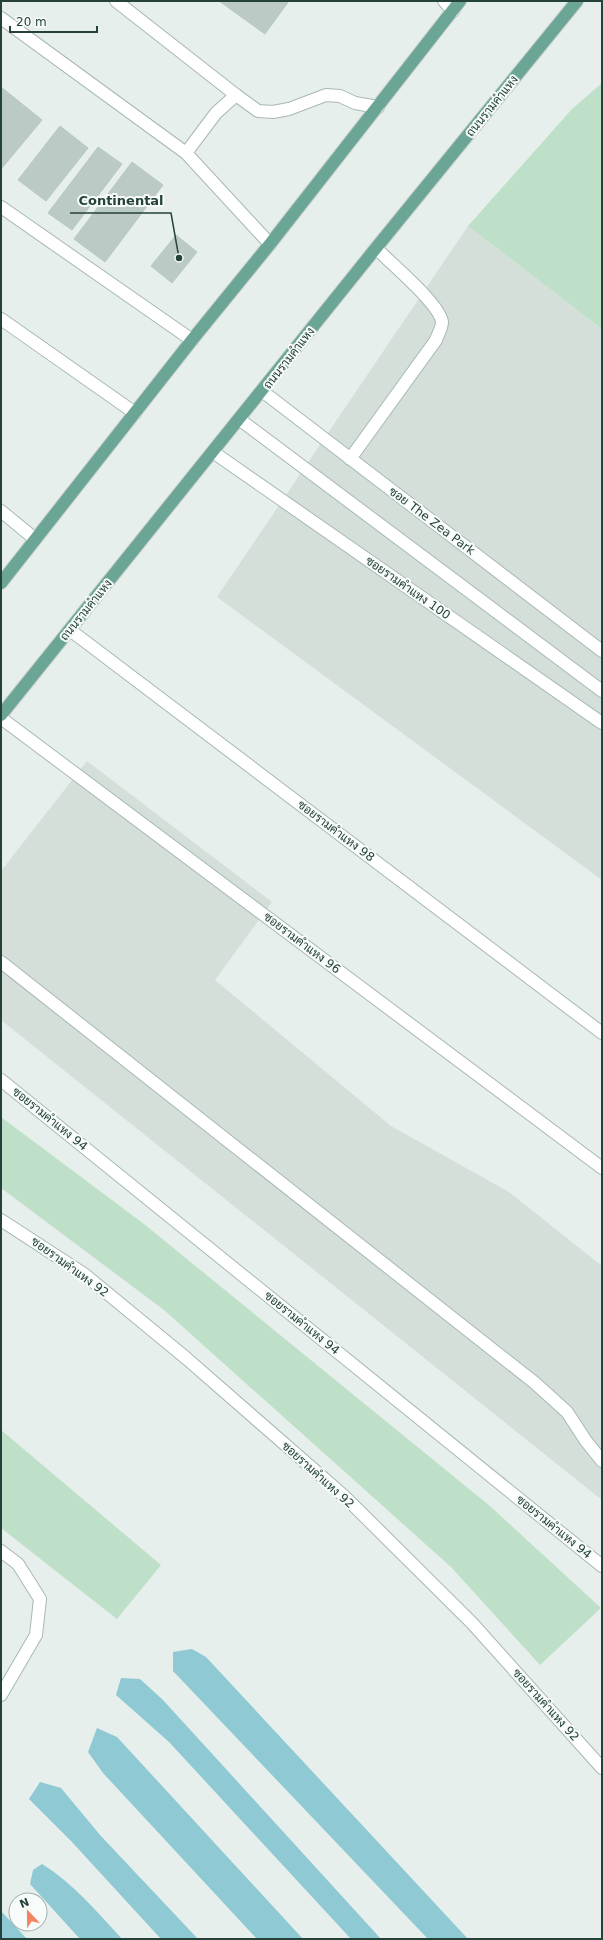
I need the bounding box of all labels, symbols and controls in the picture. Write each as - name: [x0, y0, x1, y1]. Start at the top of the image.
- scale bar: [10, 8, 97, 34]
- text: 20 m: [16, 15, 47, 29]
- street label: ถนนรามคำแหง: [463, 73, 521, 139]
- callout: Continental: [70, 188, 171, 213]
- text: Continental: [78, 193, 164, 208]
- street label: ถนนรามคำแหง: [261, 324, 317, 392]
- street label: ซอย The Zea Park: [386, 484, 478, 558]
- street label: ซอยรามคำแหง 100: [363, 554, 453, 622]
- street label: ถนนรามคำแหง: [57, 577, 115, 643]
- street label: ซอยรามคําแหง 98: [295, 798, 377, 864]
- street label: ซอยรามคําแหง 96: [261, 910, 343, 976]
- street label: ซอยรามคําแหง 94: [10, 1084, 90, 1154]
- street label: ซอยรามคําแหง 92: [28, 1234, 112, 1300]
- street label: ซอยรามคําแหง 94: [262, 1288, 342, 1358]
- street label: ซอยรามคําแหง 92: [279, 1439, 357, 1511]
- street label: ซอยรามคําแหง 94: [514, 1492, 594, 1562]
- street label: ซอยรามคําแหง 92: [510, 1666, 582, 1744]
- north arrow: [8, 1892, 48, 1932]
- text: N: [18, 1895, 31, 1911]

